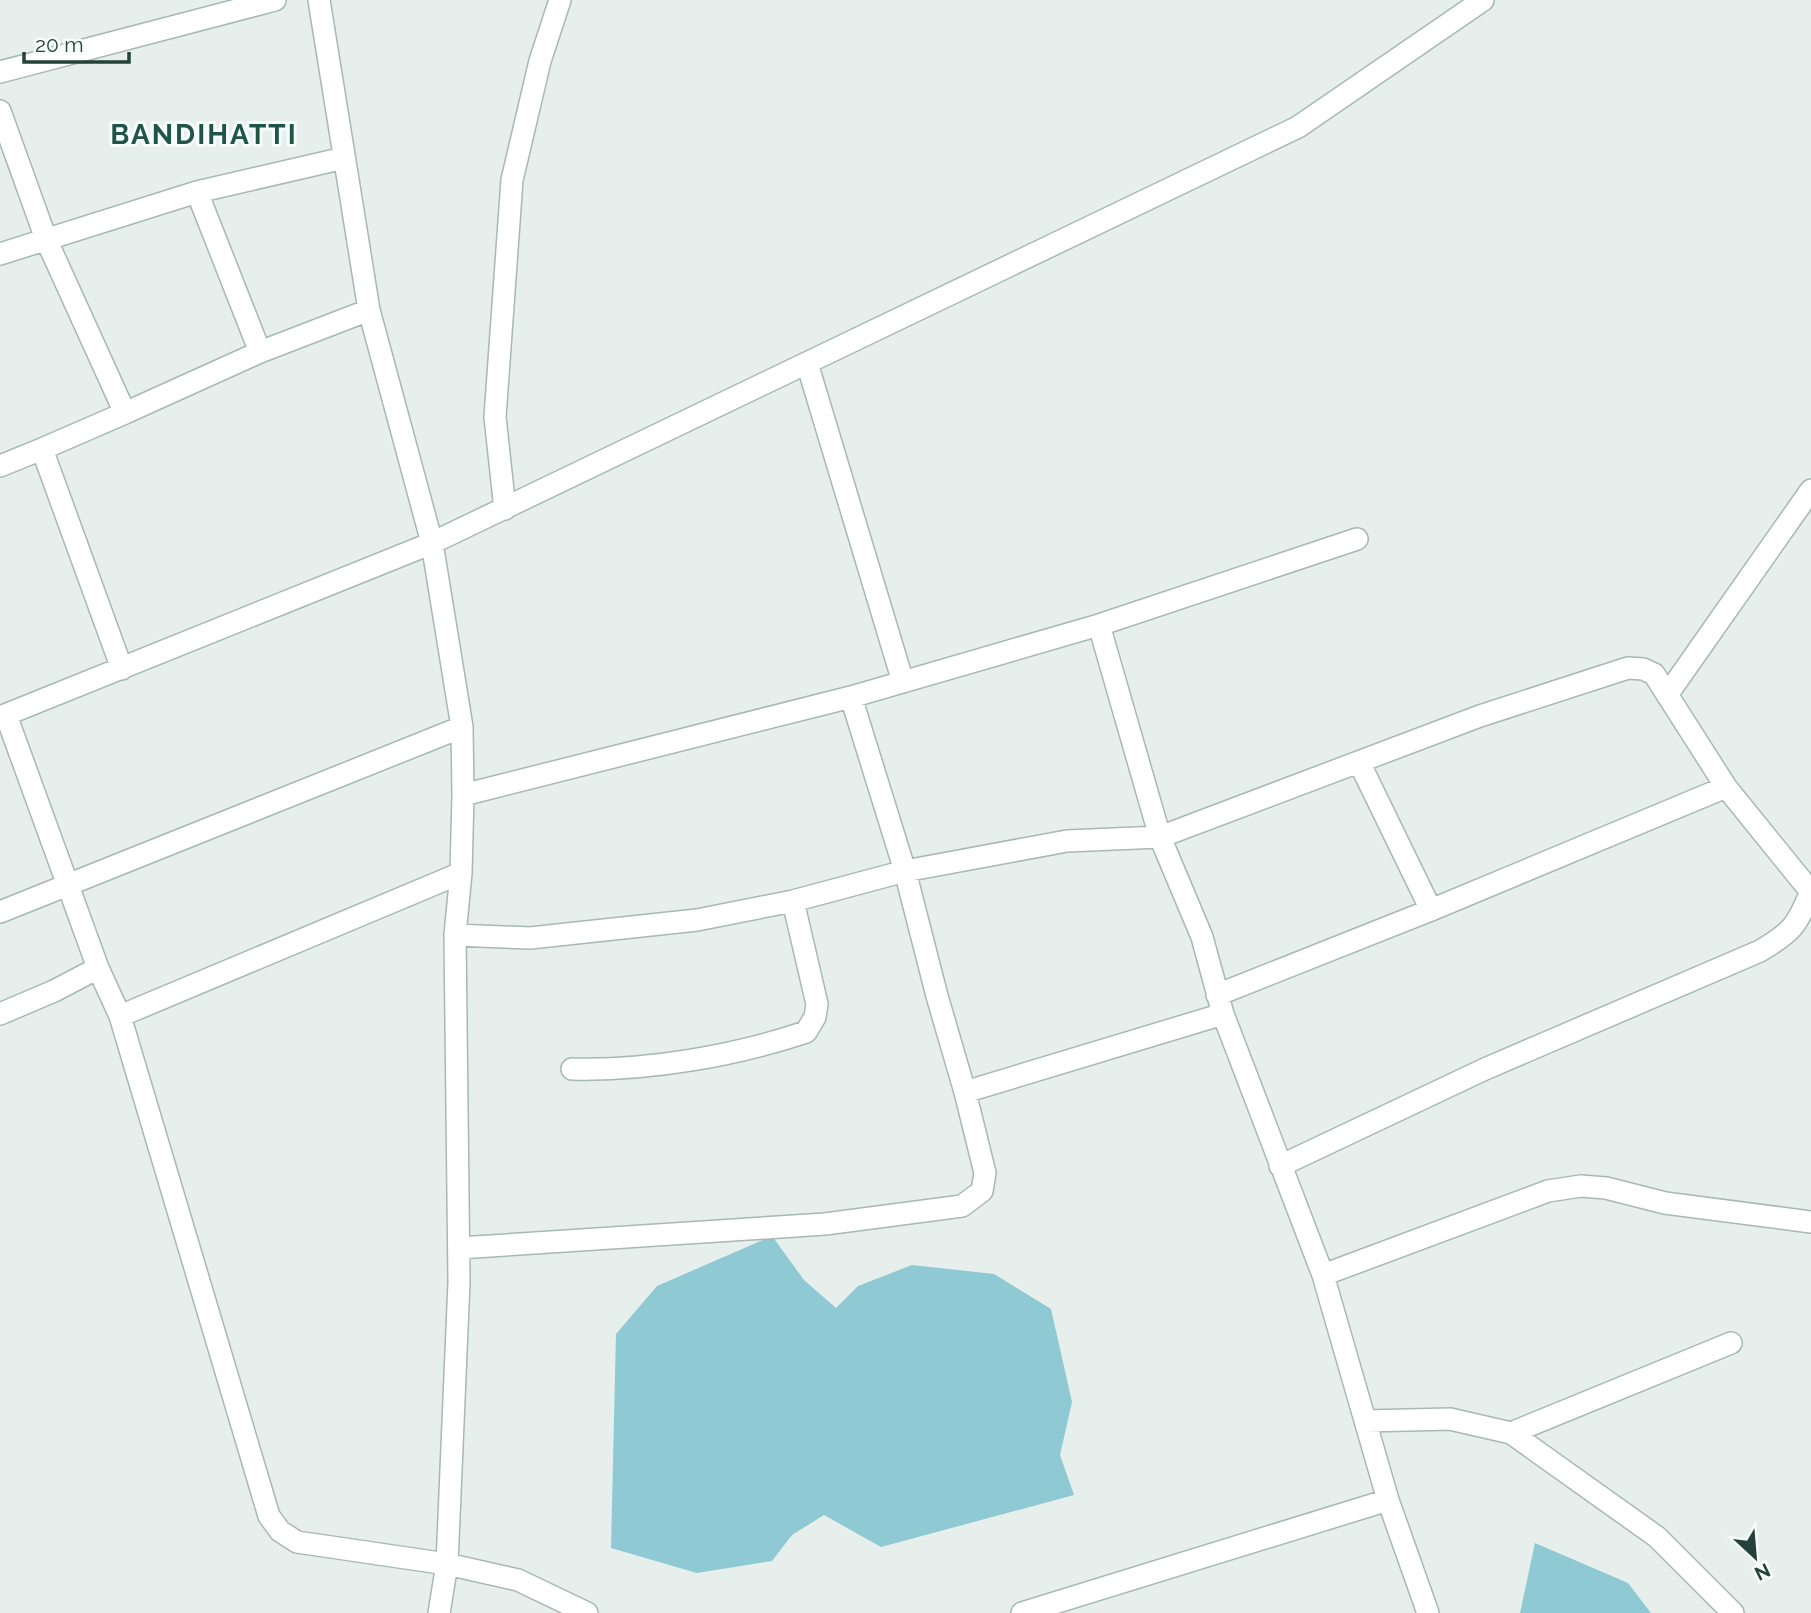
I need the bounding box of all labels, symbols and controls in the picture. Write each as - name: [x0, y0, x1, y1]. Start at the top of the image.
- scale bar: [24, 21, 130, 65]
- text: 20 m: [35, 32, 83, 57]
- district label: BANDIHATTI: [110, 118, 298, 151]
- north arrow: [1720, 1522, 1790, 1592]
- text: N: [1751, 1559, 1774, 1585]

